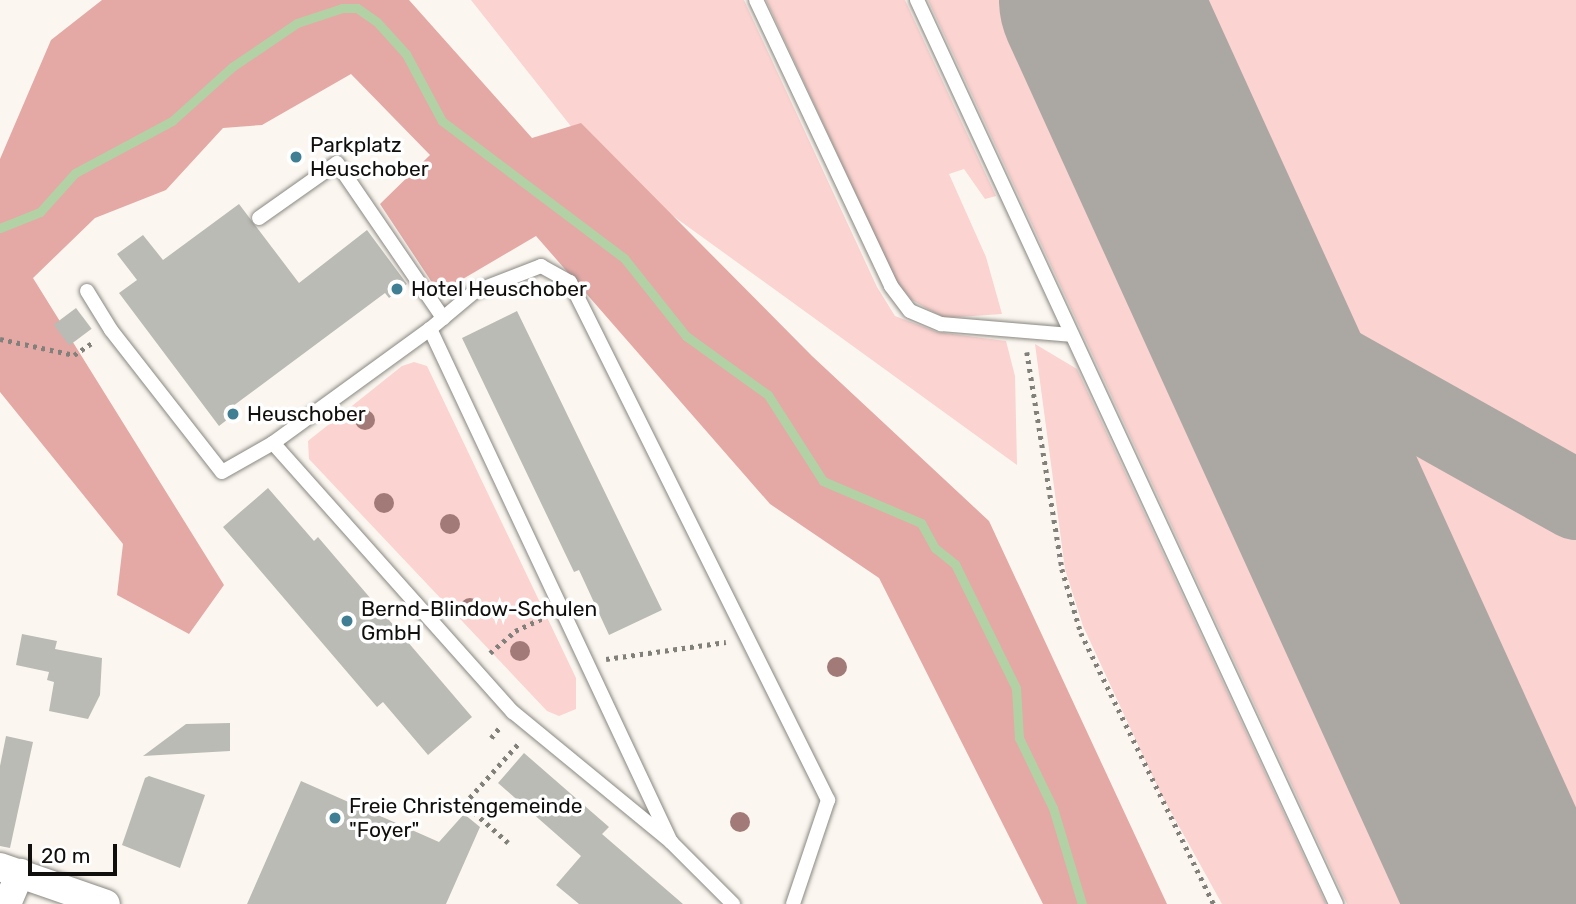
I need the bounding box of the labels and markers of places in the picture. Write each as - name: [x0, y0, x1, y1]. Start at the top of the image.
- place label: Parkplatz Heuschober: [310, 132, 429, 182]
- marker: Parkplatz Heuschober: [288, 149, 304, 165]
- place label: Hotel Heuschober: [411, 276, 587, 302]
- marker: Hotel Heuschober: [389, 281, 405, 297]
- place label: Heuschober: [247, 401, 366, 427]
- marker: Heuschober: [225, 406, 241, 422]
- place label: Bernd-Blindow-Schulen GmbH: [361, 596, 597, 646]
- marker: Bernd-Blindow-Schulen GmbH: [339, 613, 355, 629]
- place label: Freie Christengemeinde "Foyer": [349, 793, 583, 843]
- marker: Freie Christengemeinde "Foyer": [327, 810, 343, 826]

